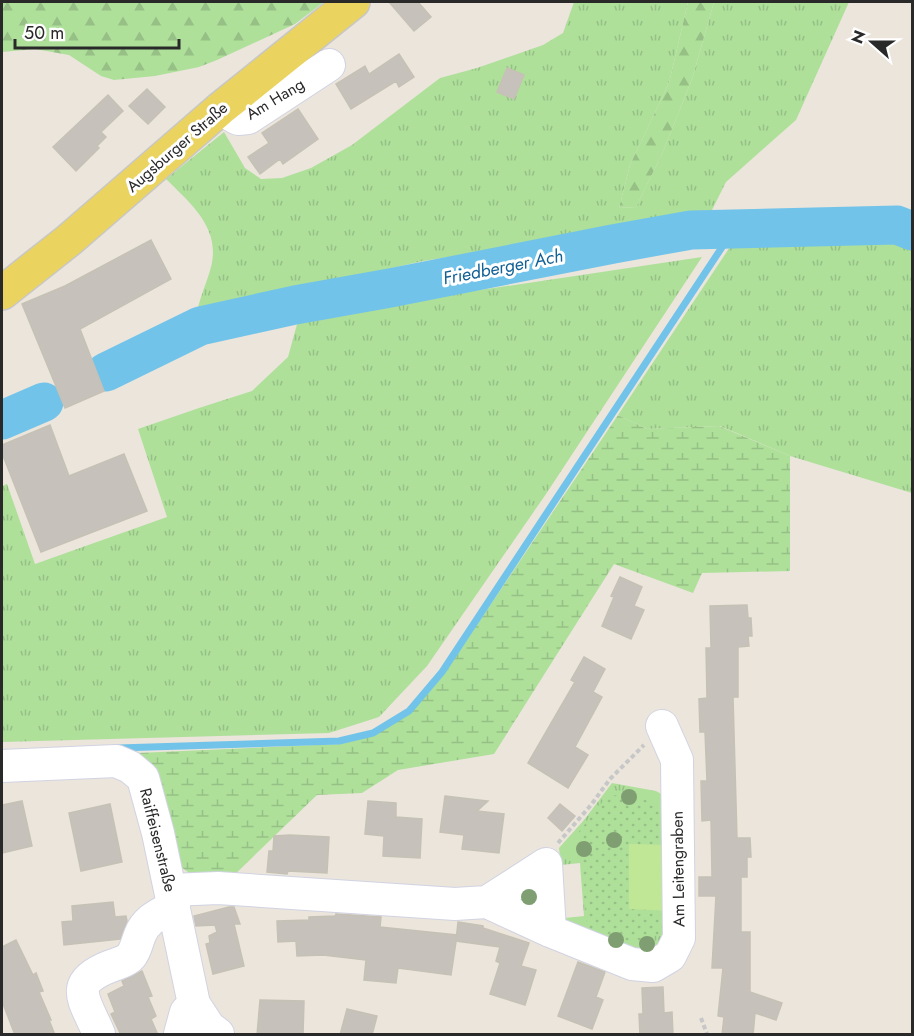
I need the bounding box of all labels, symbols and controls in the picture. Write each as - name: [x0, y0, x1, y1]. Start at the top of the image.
- scale bar: [15, 12, 178, 50]
- north arrow: [842, 12, 902, 72]
- text: 50 m: [24, 20, 64, 46]
- text: N: [845, 27, 871, 47]
- street label: Am Hang: [241, 73, 309, 125]
- street label: Augsburger Straße: [121, 96, 233, 198]
- water label: Friedberger Ach: [441, 243, 565, 291]
- street label: Raiffeisenstraße: [134, 786, 182, 894]
- street label: Am Leitengraben: [665, 811, 691, 927]

